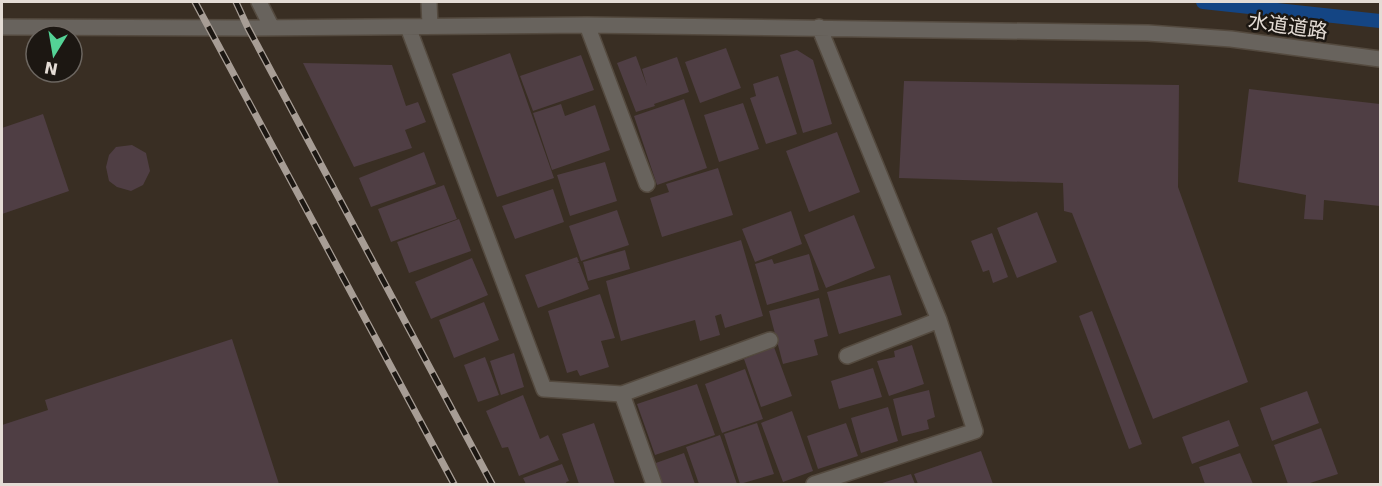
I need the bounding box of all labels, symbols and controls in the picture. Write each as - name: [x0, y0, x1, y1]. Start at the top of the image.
- street label: 水道道路: [1247, 9, 1329, 43]
- north arrow: [24, 24, 84, 84]
- text: N: [43, 58, 60, 79]

